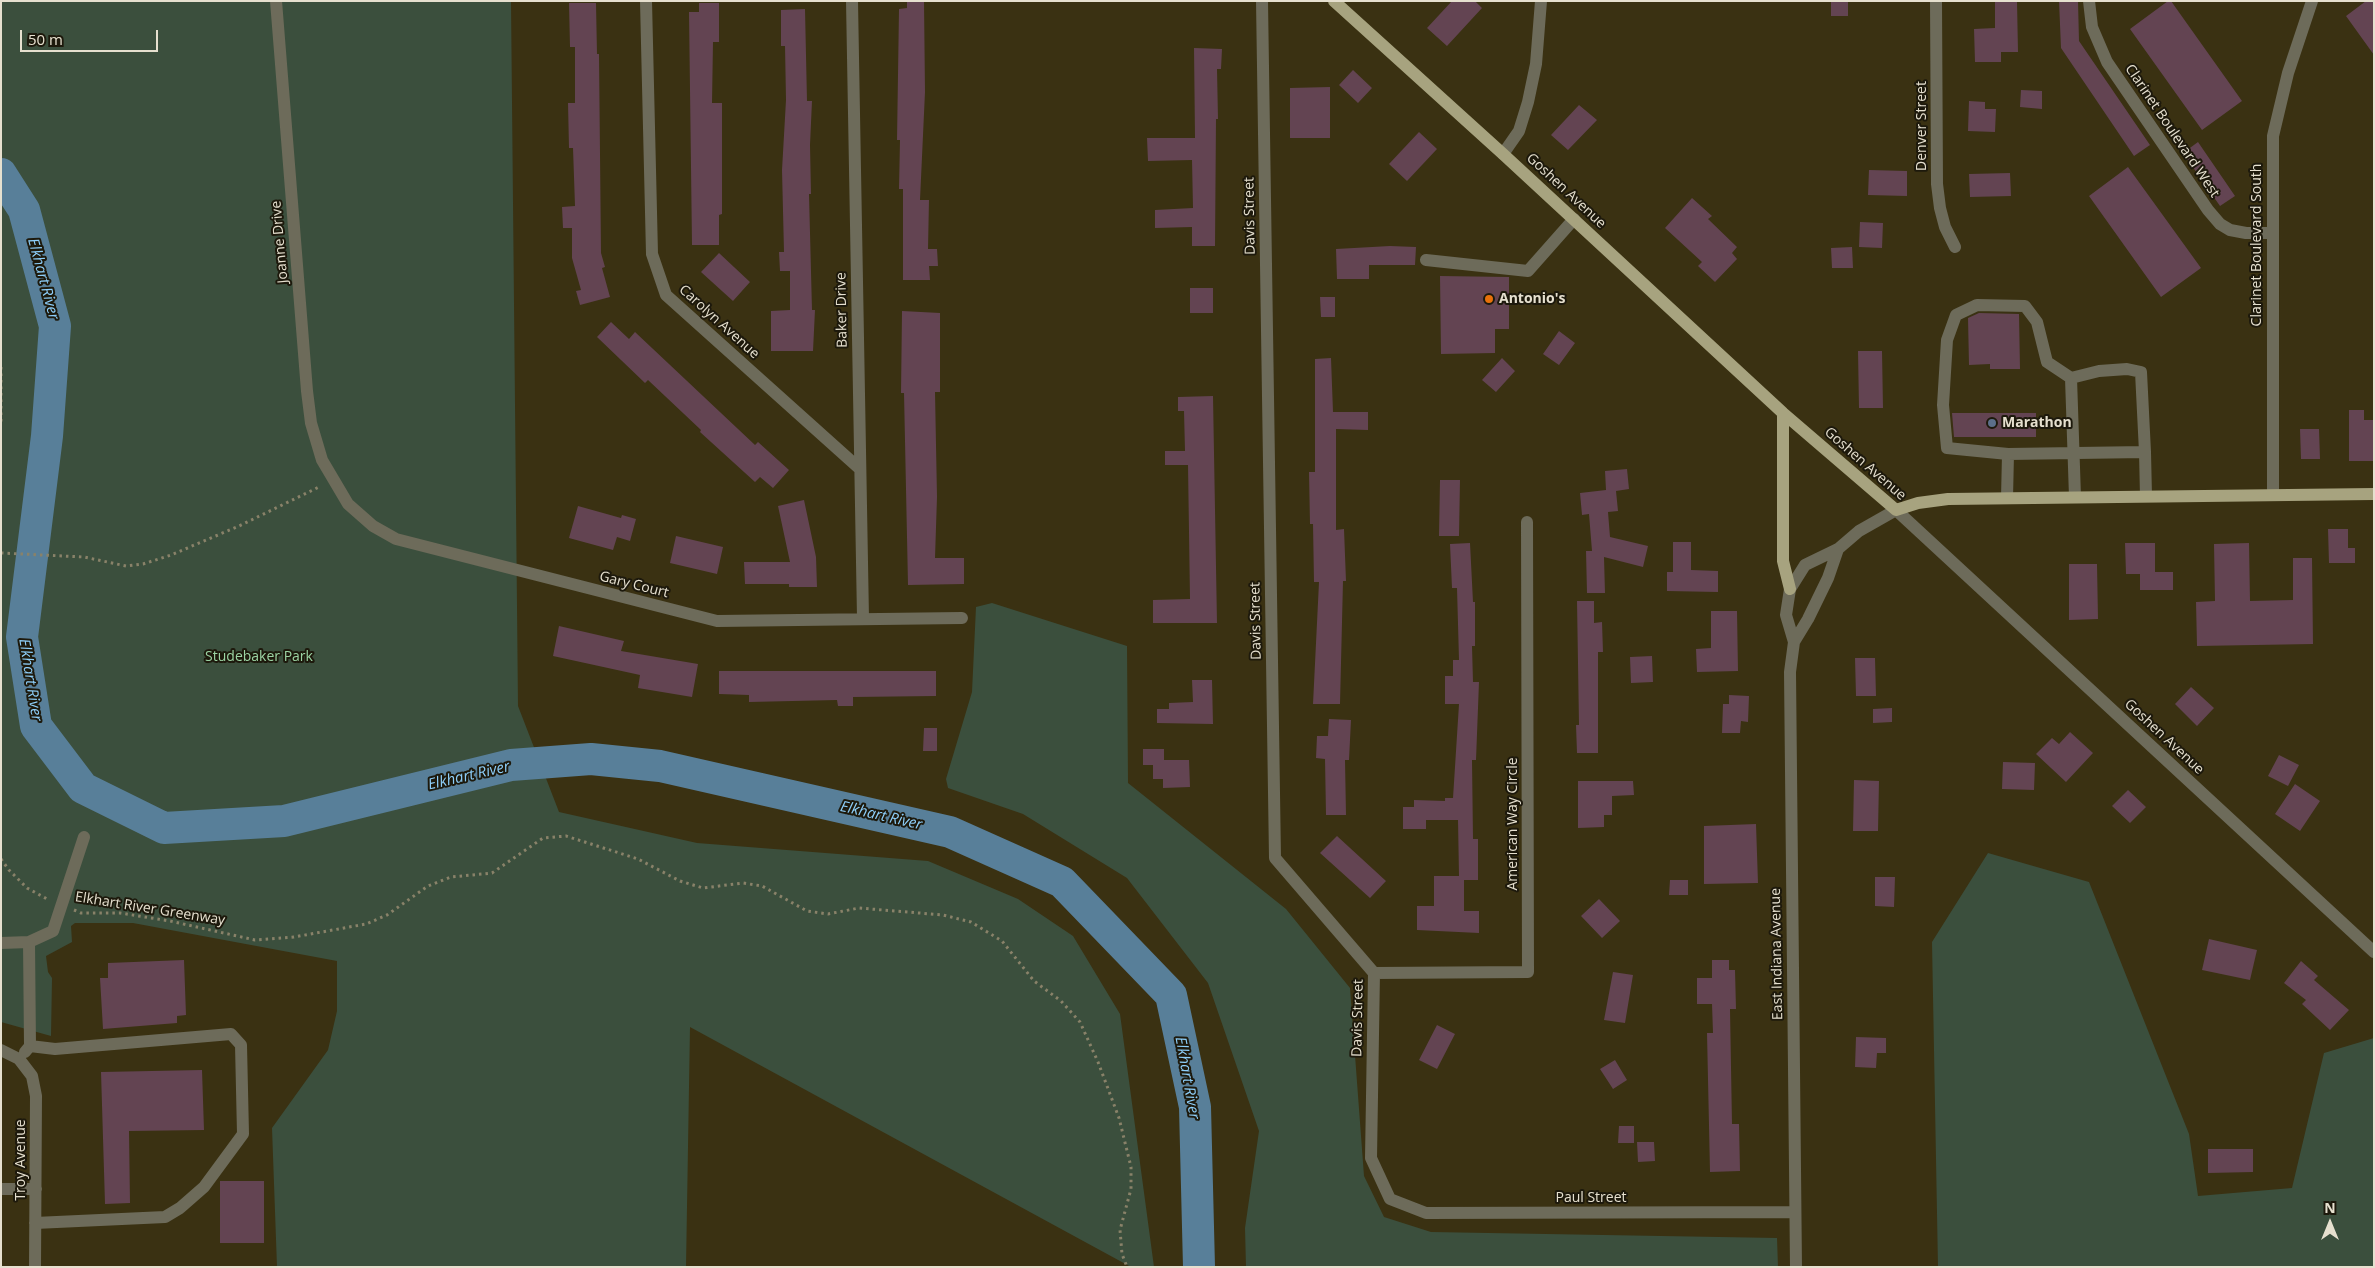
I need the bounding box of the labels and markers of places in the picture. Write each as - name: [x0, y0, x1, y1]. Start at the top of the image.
- place label: Antonio's: [1499, 291, 1565, 307]
- marker: Antonio's: [1483, 293, 1495, 305]
- place label: Marathon: [2002, 415, 2072, 431]
- marker: Marathon: [1986, 417, 1998, 429]

